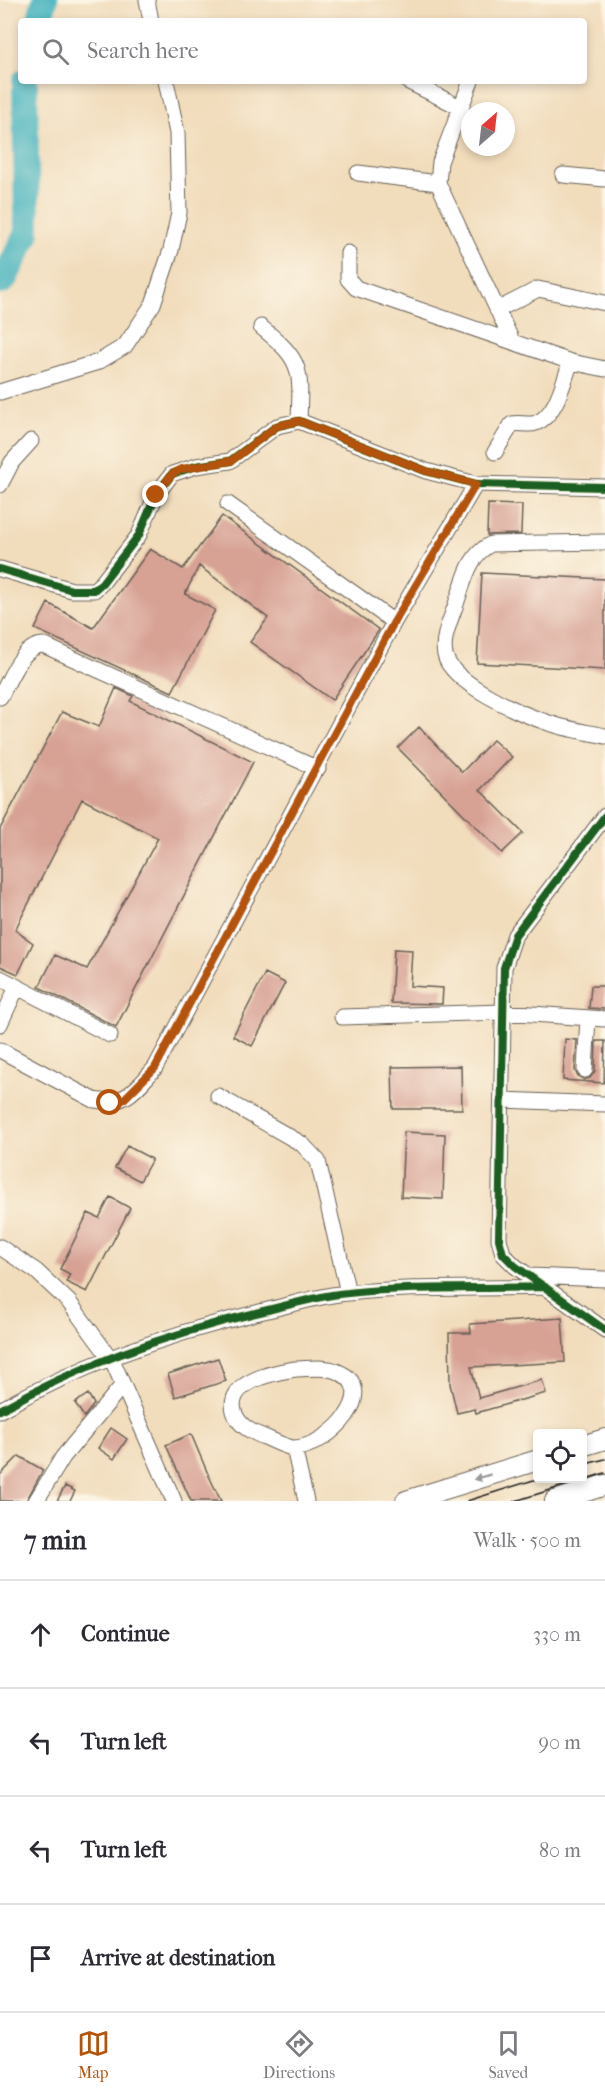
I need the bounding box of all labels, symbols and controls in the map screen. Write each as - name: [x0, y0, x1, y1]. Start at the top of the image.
- search box: [18, 18, 587, 84]
- icon: search: [39, 35, 72, 68]
- text: Search here: [87, 38, 199, 64]
- north arrow: [461, 102, 515, 156]
- route end: [142, 481, 168, 507]
- route start: [96, 1089, 122, 1115]
- map controls: [533, 1429, 587, 1483]
- button: locate: [533, 1429, 587, 1483]
- one-way arrow: [473, 1473, 491, 1483]
- text: 7 min: [24, 1525, 87, 1556]
- text: Walk · 500 m: [473, 1529, 581, 1552]
- icon: ahead: [24, 1618, 57, 1651]
- text: Continue: [81, 1621, 170, 1647]
- text: 330 m: [533, 1623, 581, 1646]
- icon: left: [24, 1726, 57, 1759]
- text: Turn left: [81, 1729, 167, 1755]
- text: 90 m: [539, 1731, 581, 1754]
- icon: left: [24, 1834, 57, 1867]
- text: Turn left: [81, 1837, 167, 1863]
- text: 80 m: [539, 1839, 581, 1862]
- icon: arrive: [24, 1942, 57, 1975]
- text: Arrive at destination: [81, 1945, 275, 1971]
- tab: Map: [77, 2027, 110, 2082]
- tab: Directions: [263, 2027, 335, 2082]
- tab: Saved: [489, 2027, 528, 2082]

